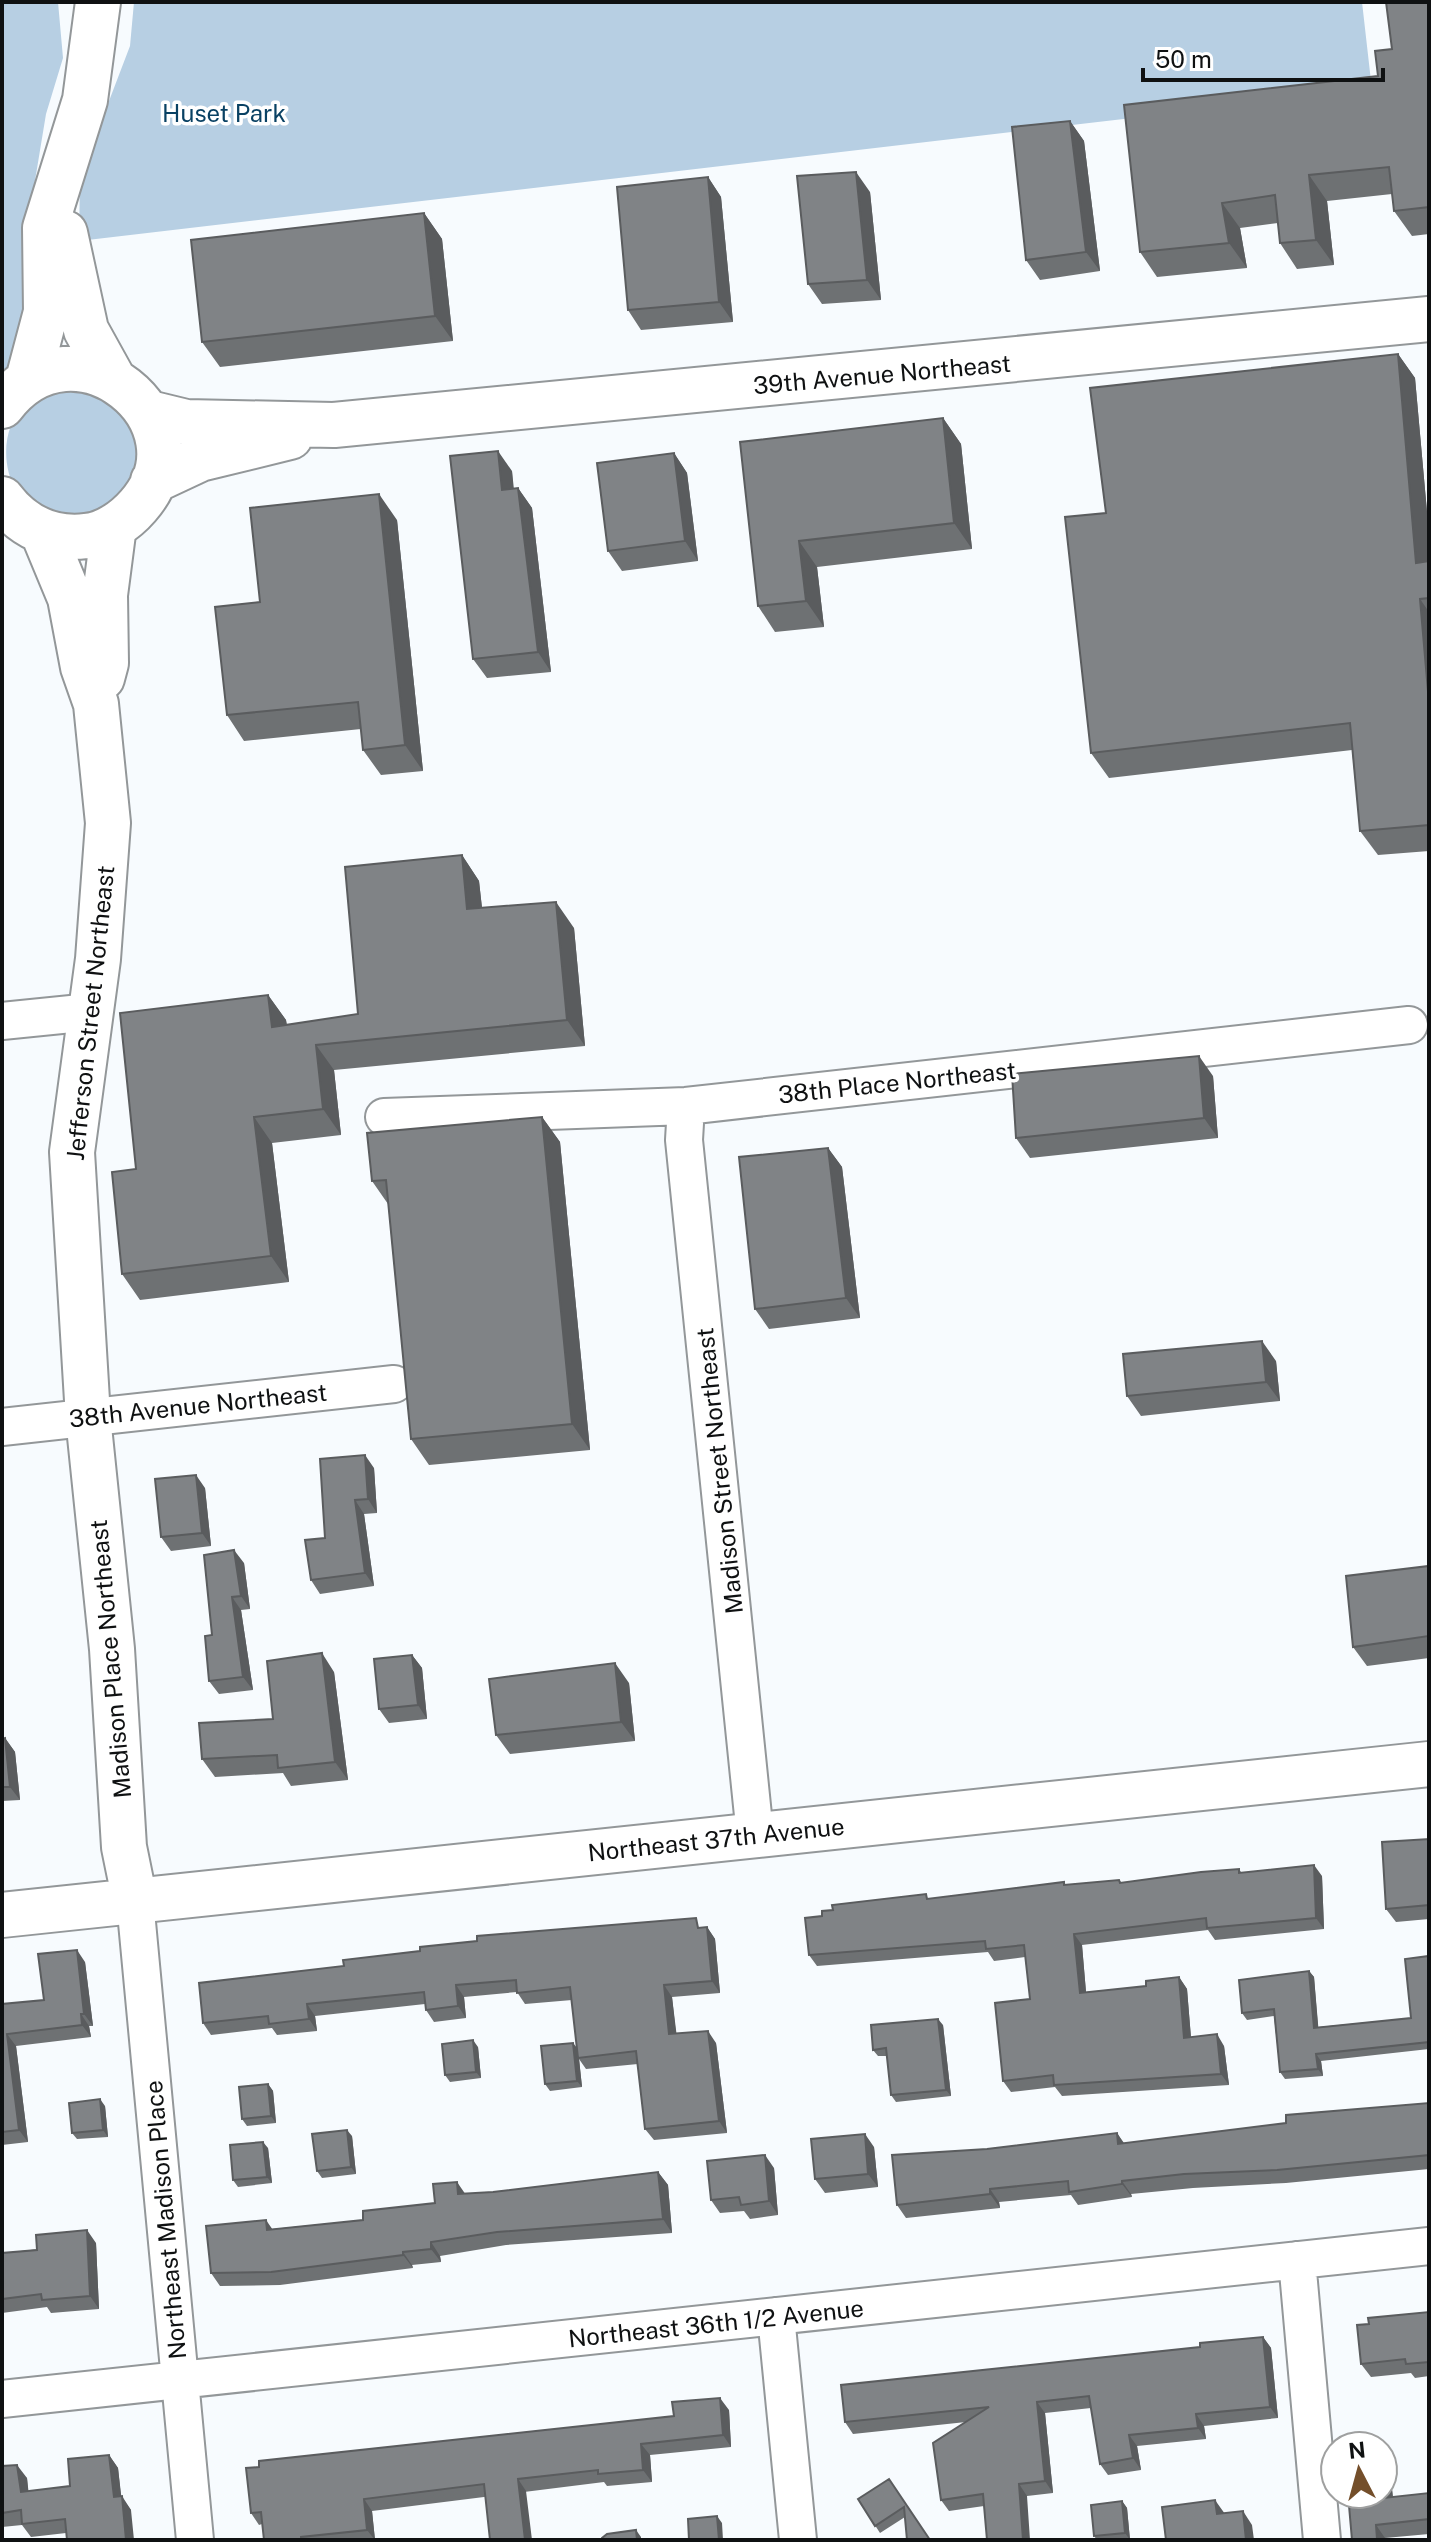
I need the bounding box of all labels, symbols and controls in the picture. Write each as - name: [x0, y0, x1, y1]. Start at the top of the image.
- scale bar: [1143, 32, 1383, 82]
- text: 50 m: [1155, 45, 1212, 73]
- park label: Huset Park: [162, 99, 286, 127]
- street label: 39th Avenue Northeast: [752, 349, 1012, 399]
- street label: Jefferson Street Northeast: [61, 864, 119, 1162]
- street label: 38th Place Northeast: [777, 1056, 1017, 1108]
- street label: Madison Street Northeast: [690, 1326, 748, 1616]
- street label: 38th Avenue Northeast: [68, 1378, 328, 1432]
- street label: Madison Place Northeast: [84, 1518, 136, 1800]
- street label: Northeast 37th Avenue: [586, 1812, 846, 1866]
- street label: Northeast Madison Place: [139, 2079, 191, 2361]
- street label: Northeast 36th 1/2 Avenue: [567, 2294, 865, 2352]
- north arrow: [1319, 2430, 1399, 2510]
- text: N: [1347, 2436, 1367, 2464]

